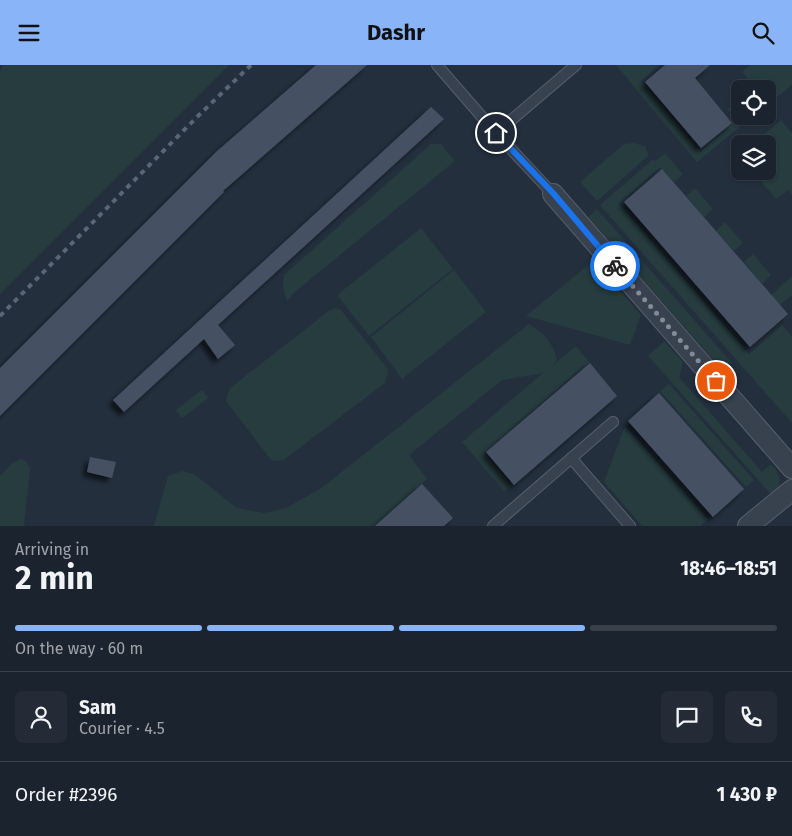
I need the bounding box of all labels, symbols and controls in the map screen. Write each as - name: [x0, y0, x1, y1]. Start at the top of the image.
- icon: menu: [15, 19, 43, 47]
- text: Dashr: [367, 19, 425, 46]
- icon: search: [749, 19, 777, 47]
- map controls: [731, 80, 776, 180]
- button: locate: [731, 80, 776, 125]
- pin: [475, 112, 517, 154]
- icon: home: [482, 119, 510, 147]
- button: layers: [731, 135, 776, 180]
- courier: [590, 241, 640, 291]
- icon: bike: [601, 252, 629, 280]
- pin: [695, 360, 737, 402]
- icon: bag: [702, 367, 730, 395]
- text: Arriving in: [15, 540, 89, 559]
- text: 18:46–18:51: [680, 557, 777, 580]
- text: 2 min: [15, 559, 94, 597]
- text: On the way · 60 m: [15, 639, 143, 658]
- button: person: [15, 691, 67, 743]
- button: chat: [661, 691, 713, 743]
- button: phone: [725, 691, 777, 743]
- text: Sam: [79, 696, 116, 719]
- text: Courier · 4.5: [79, 719, 165, 738]
- text: Order #2396: [15, 783, 117, 806]
- text: 1 430 ₽: [716, 783, 777, 806]

